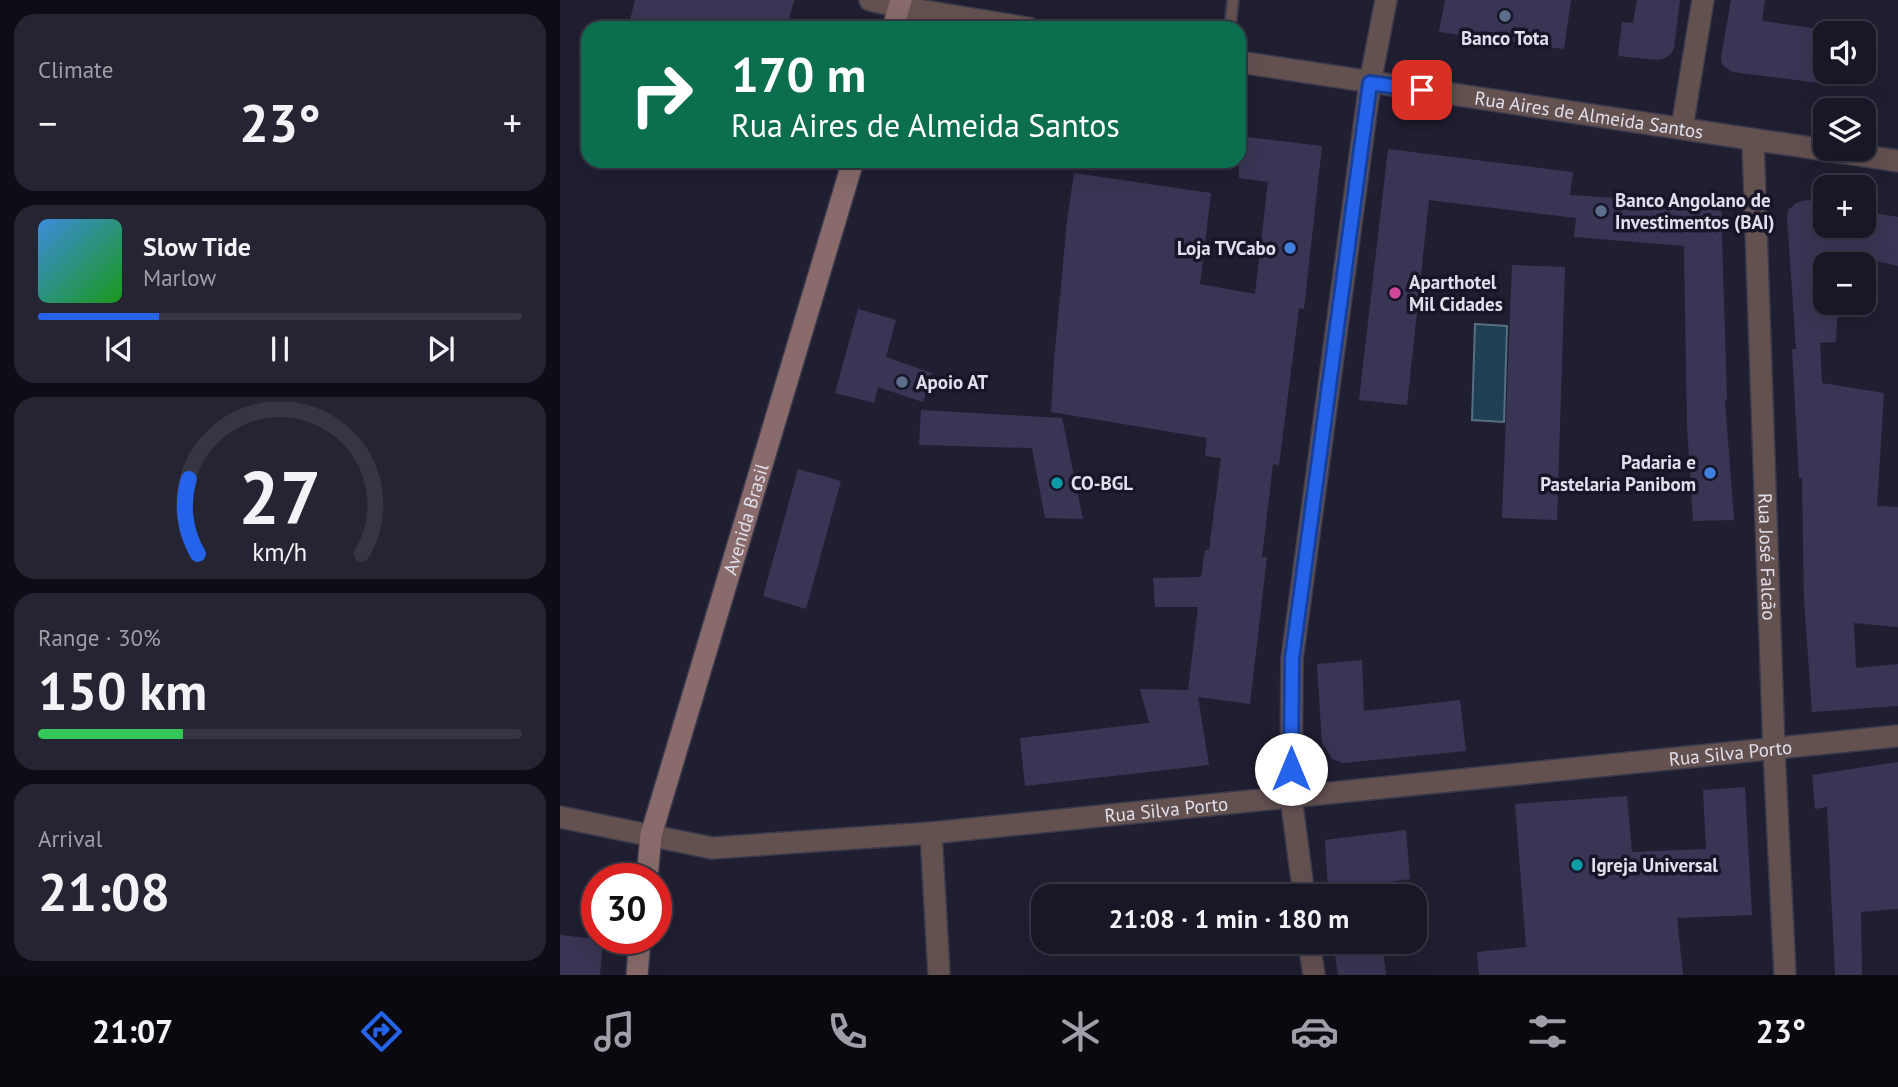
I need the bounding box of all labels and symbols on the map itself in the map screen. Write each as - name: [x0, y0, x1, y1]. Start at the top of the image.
- marker: Banco Tota: [1497, 8, 1513, 24]
- place label: Banco Tota: [1461, 26, 1549, 50]
- pin: [1392, 60, 1452, 120]
- street label: Rua Aires de Almeida Santos: [1473, 86, 1705, 144]
- place label: Banco Angolano de Investimentos (BAI): [1615, 188, 1775, 234]
- marker: Banco Angolano de Investimentos (BAI): [1593, 203, 1609, 219]
- place label: Loja TVCabo: [1177, 236, 1276, 260]
- marker: Loja TVCabo: [1282, 240, 1298, 256]
- place label: Aparthotel Mil Cidades: [1409, 270, 1503, 316]
- marker: Aparthotel Mil Cidades: [1387, 285, 1403, 301]
- place label: Apoio AT: [916, 370, 988, 394]
- marker: Apoio AT: [894, 374, 910, 390]
- place label: Padaria e Pastelaria Panibom: [1540, 450, 1696, 496]
- street label: Avenida Brasil: [718, 460, 774, 578]
- marker: Padaria e Pastelaria Panibom: [1702, 465, 1718, 481]
- place label: CO-BGL: [1071, 471, 1133, 495]
- marker: CO-BGL: [1049, 475, 1065, 491]
- street label: Rua José Falcão: [1753, 493, 1782, 621]
- position arrow: [1254, 732, 1328, 806]
- street label: Rua Silva Porto: [1668, 735, 1793, 771]
- street label: Rua Silva Porto: [1103, 791, 1229, 828]
- place label: Igreja Universal: [1591, 853, 1718, 877]
- marker: Igreja Universal: [1569, 857, 1585, 873]
- speed limit sign: 30: [581, 863, 672, 954]

